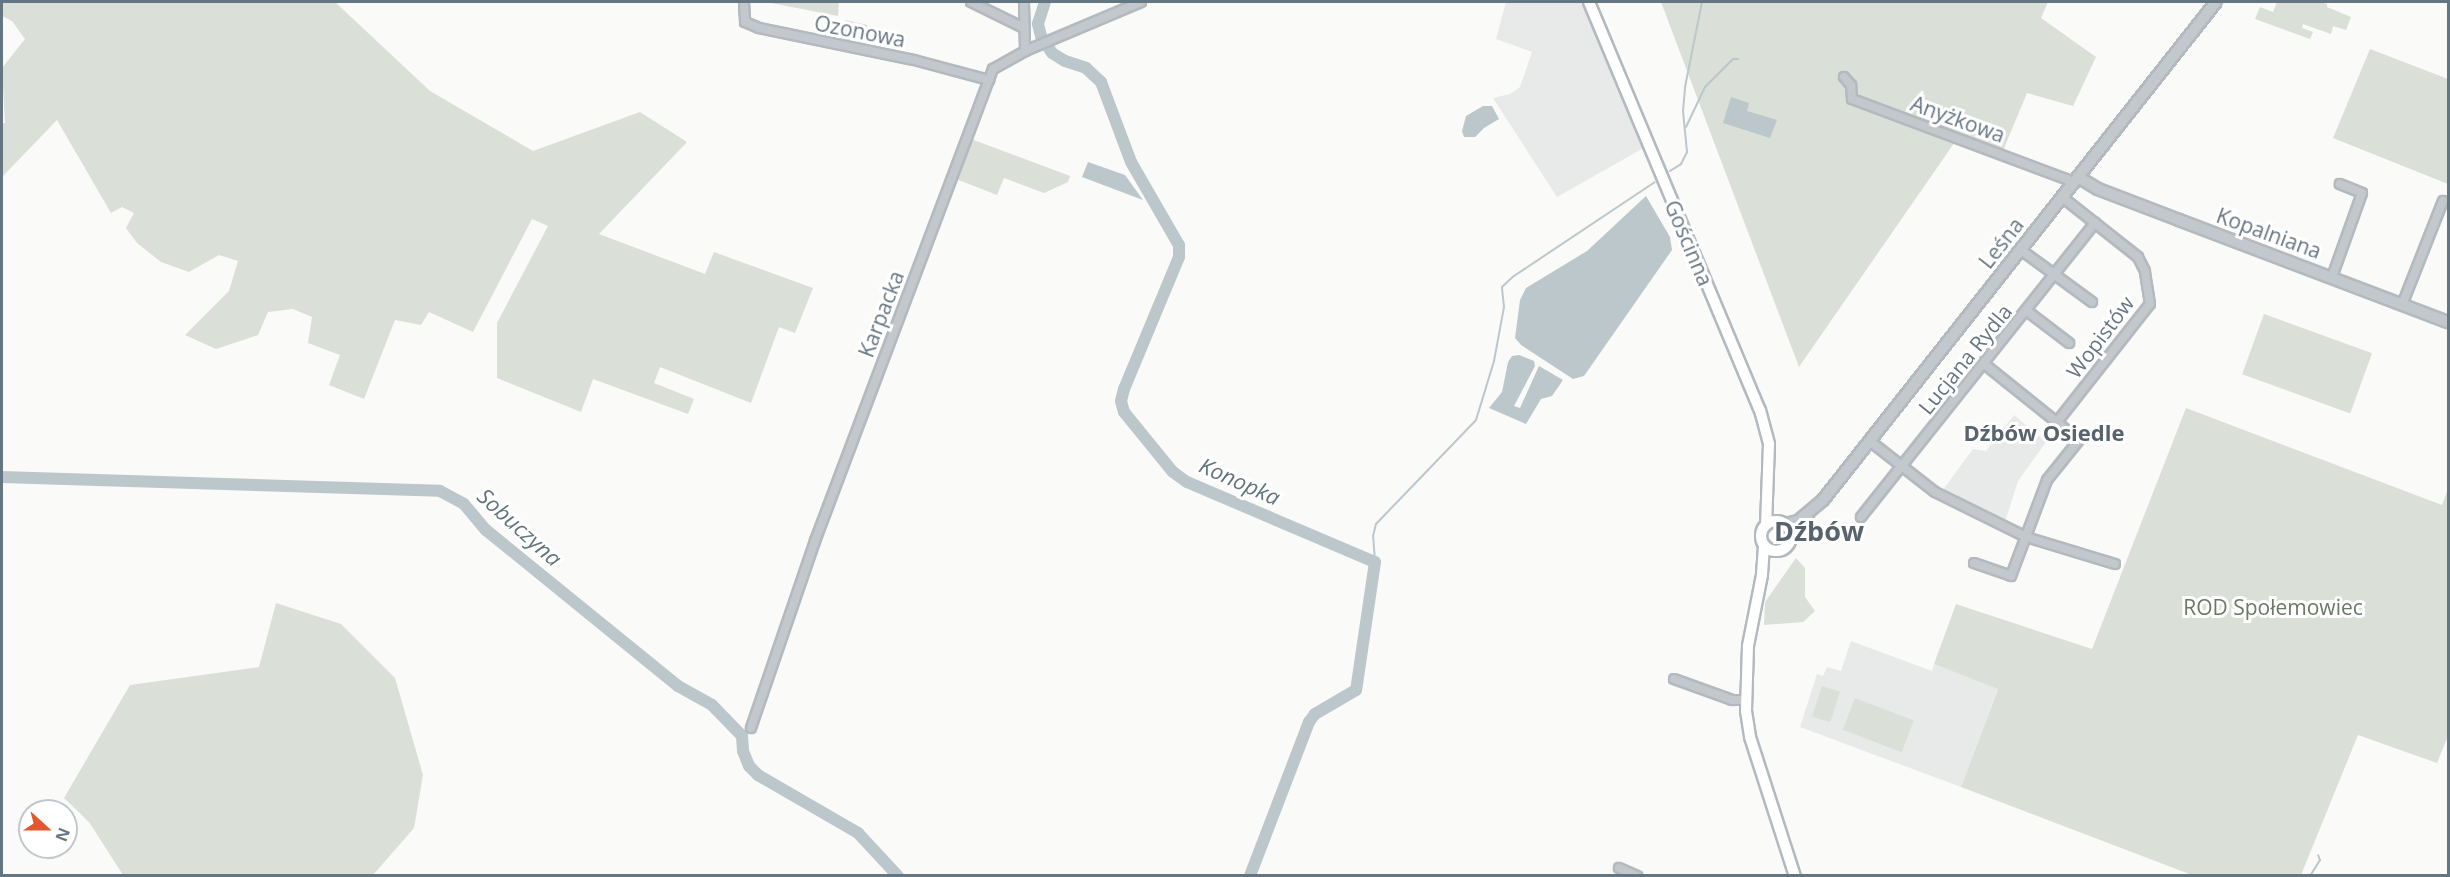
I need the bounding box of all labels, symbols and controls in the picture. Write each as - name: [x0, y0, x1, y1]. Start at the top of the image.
- street label: Ozonowa: [812, 10, 908, 52]
- street label: Anyżkowa: [1908, 90, 2008, 148]
- street label: Gościnna: [1660, 196, 1718, 290]
- street label: Kopalniana: [2213, 202, 2325, 264]
- street label: Leśna: [1973, 213, 2029, 273]
- street label: Karpacka: [853, 267, 909, 361]
- street label: Wopistów: [2061, 291, 2139, 383]
- street label: Lucjana Rydla: [1913, 299, 2017, 419]
- district label: Dźbów Osiedle: [1964, 420, 2124, 446]
- water label: Konopka: [1195, 452, 1285, 510]
- water label: Sobuczyna: [473, 482, 567, 572]
- district label: Dźbów: [1774, 515, 1864, 547]
- park label: ROD Społemowiec: [2183, 594, 2363, 620]
- north arrow: [18, 799, 78, 859]
- text: N: [50, 825, 76, 845]

